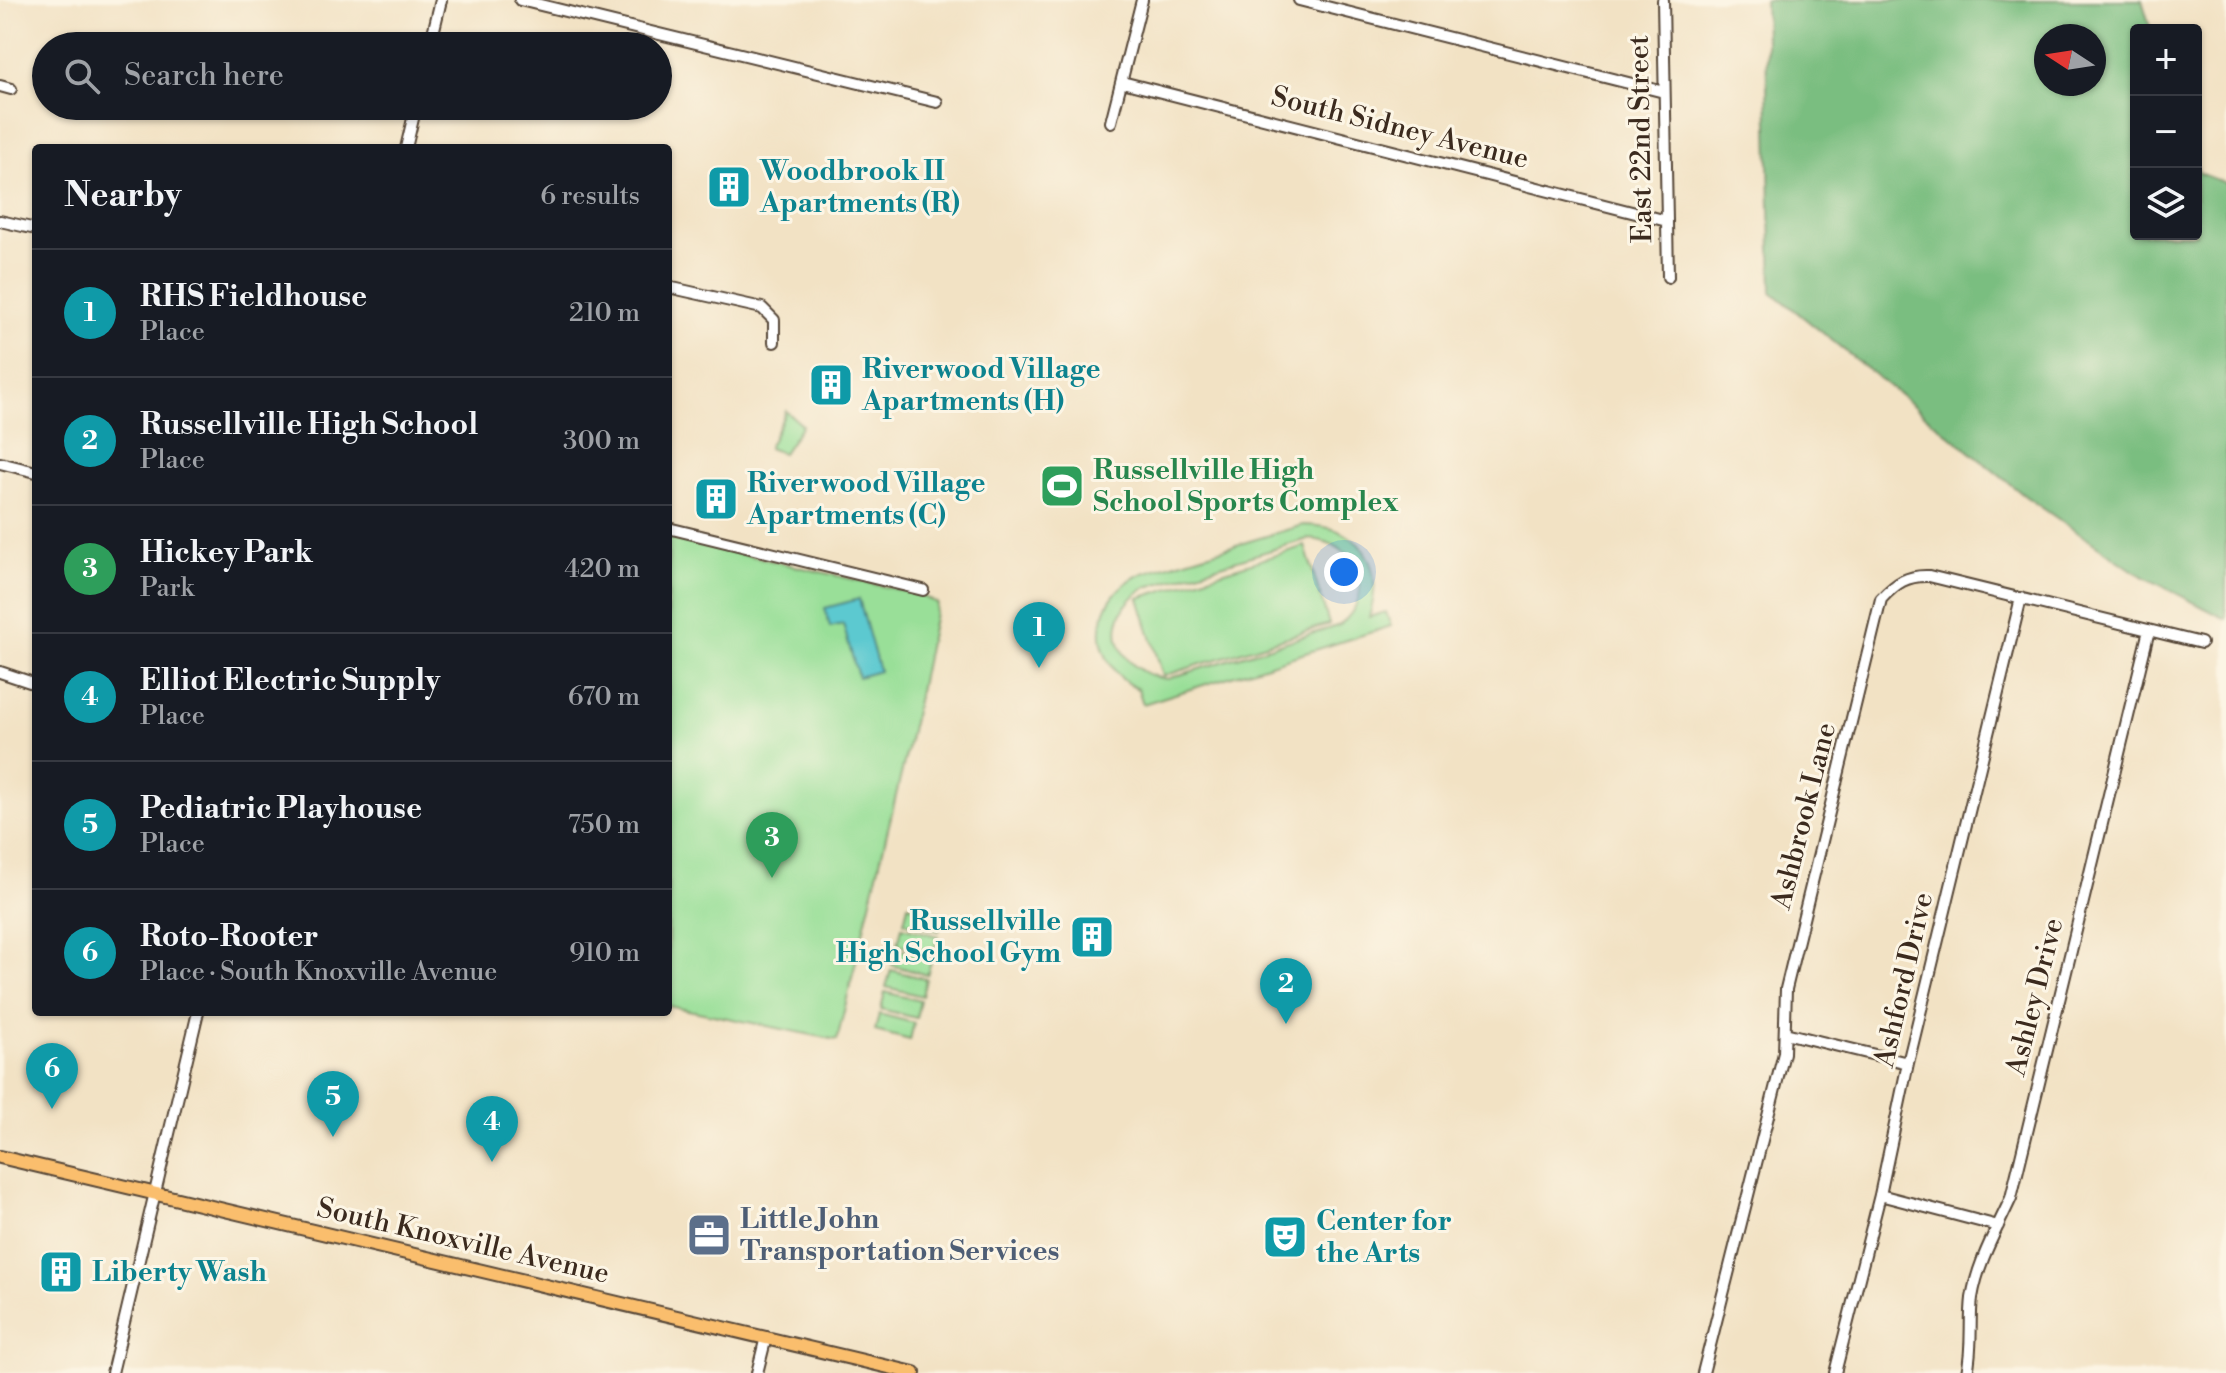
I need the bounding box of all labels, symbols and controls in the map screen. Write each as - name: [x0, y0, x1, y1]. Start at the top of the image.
- north arrow: [2034, 24, 2106, 96]
- map controls: [2130, 24, 2202, 240]
- button: +: [2130, 24, 2202, 96]
- search box: [32, 32, 672, 120]
- street label: East 22nd Street: [1622, 35, 1660, 243]
- icon: search: [60, 54, 104, 98]
- text: Search here: [124, 57, 284, 95]
- street label: South Sidney Avenue: [1268, 79, 1532, 177]
- button: −: [2130, 96, 2202, 168]
- place label: Woodbrook II Apartments (R): [759, 154, 960, 221]
- building icon: Woodbrook II Apartments (R): [705, 163, 753, 211]
- button: layers: [2130, 168, 2202, 240]
- text: Nearby: [64, 175, 182, 217]
- text: 6 results: [540, 180, 640, 212]
- text: RHS Fieldhouse: [140, 278, 367, 316]
- text: 1: [84, 297, 96, 329]
- text: 210 m: [569, 297, 640, 329]
- text: Place: [140, 316, 205, 348]
- place label: Riverwood Village Apartments (H): [861, 352, 1100, 419]
- building icon: Riverwood Village Apartments (H): [807, 361, 855, 409]
- text: Russellville High School: [140, 406, 478, 444]
- text: 2: [82, 425, 98, 457]
- text: 300 m: [563, 425, 640, 457]
- text: Place: [140, 444, 205, 476]
- place label: Russellville High School Sports Complex: [1093, 453, 1399, 520]
- sports icon: Russellville High School Sports Complex: [1038, 462, 1086, 510]
- place label: Riverwood Village Apartments (C): [746, 466, 985, 533]
- building icon: Riverwood Village Apartments (C): [692, 475, 740, 523]
- text: Hickey Park: [140, 534, 313, 572]
- your location: [1324, 552, 1364, 592]
- text: 3: [82, 553, 98, 585]
- text: 420 m: [564, 553, 640, 585]
- text: Park: [140, 572, 194, 604]
- pin: 1: [1013, 602, 1065, 668]
- text: Elliot Electric Supply: [140, 662, 440, 700]
- text: 4: [81, 681, 99, 713]
- text: 670 m: [568, 681, 640, 713]
- text: Place: [140, 700, 205, 732]
- street label: Ashbrook Lane: [1764, 719, 1844, 914]
- text: Pediatric Playhouse: [140, 790, 422, 828]
- text: 5: [82, 809, 98, 841]
- text: 750 m: [568, 809, 640, 841]
- pin: 3: [746, 812, 798, 878]
- text: Place: [140, 828, 205, 860]
- street label: Ashford Drive: [1867, 889, 1941, 1072]
- place label: Russellville High School Gym: [835, 904, 1062, 971]
- building icon: Russellville High School Gym: [1068, 913, 1116, 961]
- street label: Ashley Drive: [1998, 915, 2071, 1080]
- text: Roto-Rooter: [140, 918, 319, 956]
- text: 6: [82, 937, 98, 969]
- text: 910 m: [569, 937, 640, 969]
- text: Place · South Knoxville Avenue: [140, 956, 497, 988]
- pin: 2: [1260, 958, 1312, 1024]
- pin: 6: [26, 1043, 78, 1109]
- pin: 5: [307, 1071, 359, 1137]
- pin: 4: [466, 1096, 518, 1162]
- street label: South Knoxville Avenue: [313, 1190, 613, 1292]
- place label: Little John Transportation Services: [740, 1202, 1060, 1269]
- place label: Center for the Arts: [1316, 1204, 1452, 1271]
- office icon: Little John Transportation Services: [685, 1211, 733, 1259]
- theatre icon: Center for the Arts: [1261, 1213, 1309, 1261]
- building icon: Liberty Wash: [37, 1248, 85, 1296]
- place label: Liberty Wash: [92, 1255, 267, 1290]

